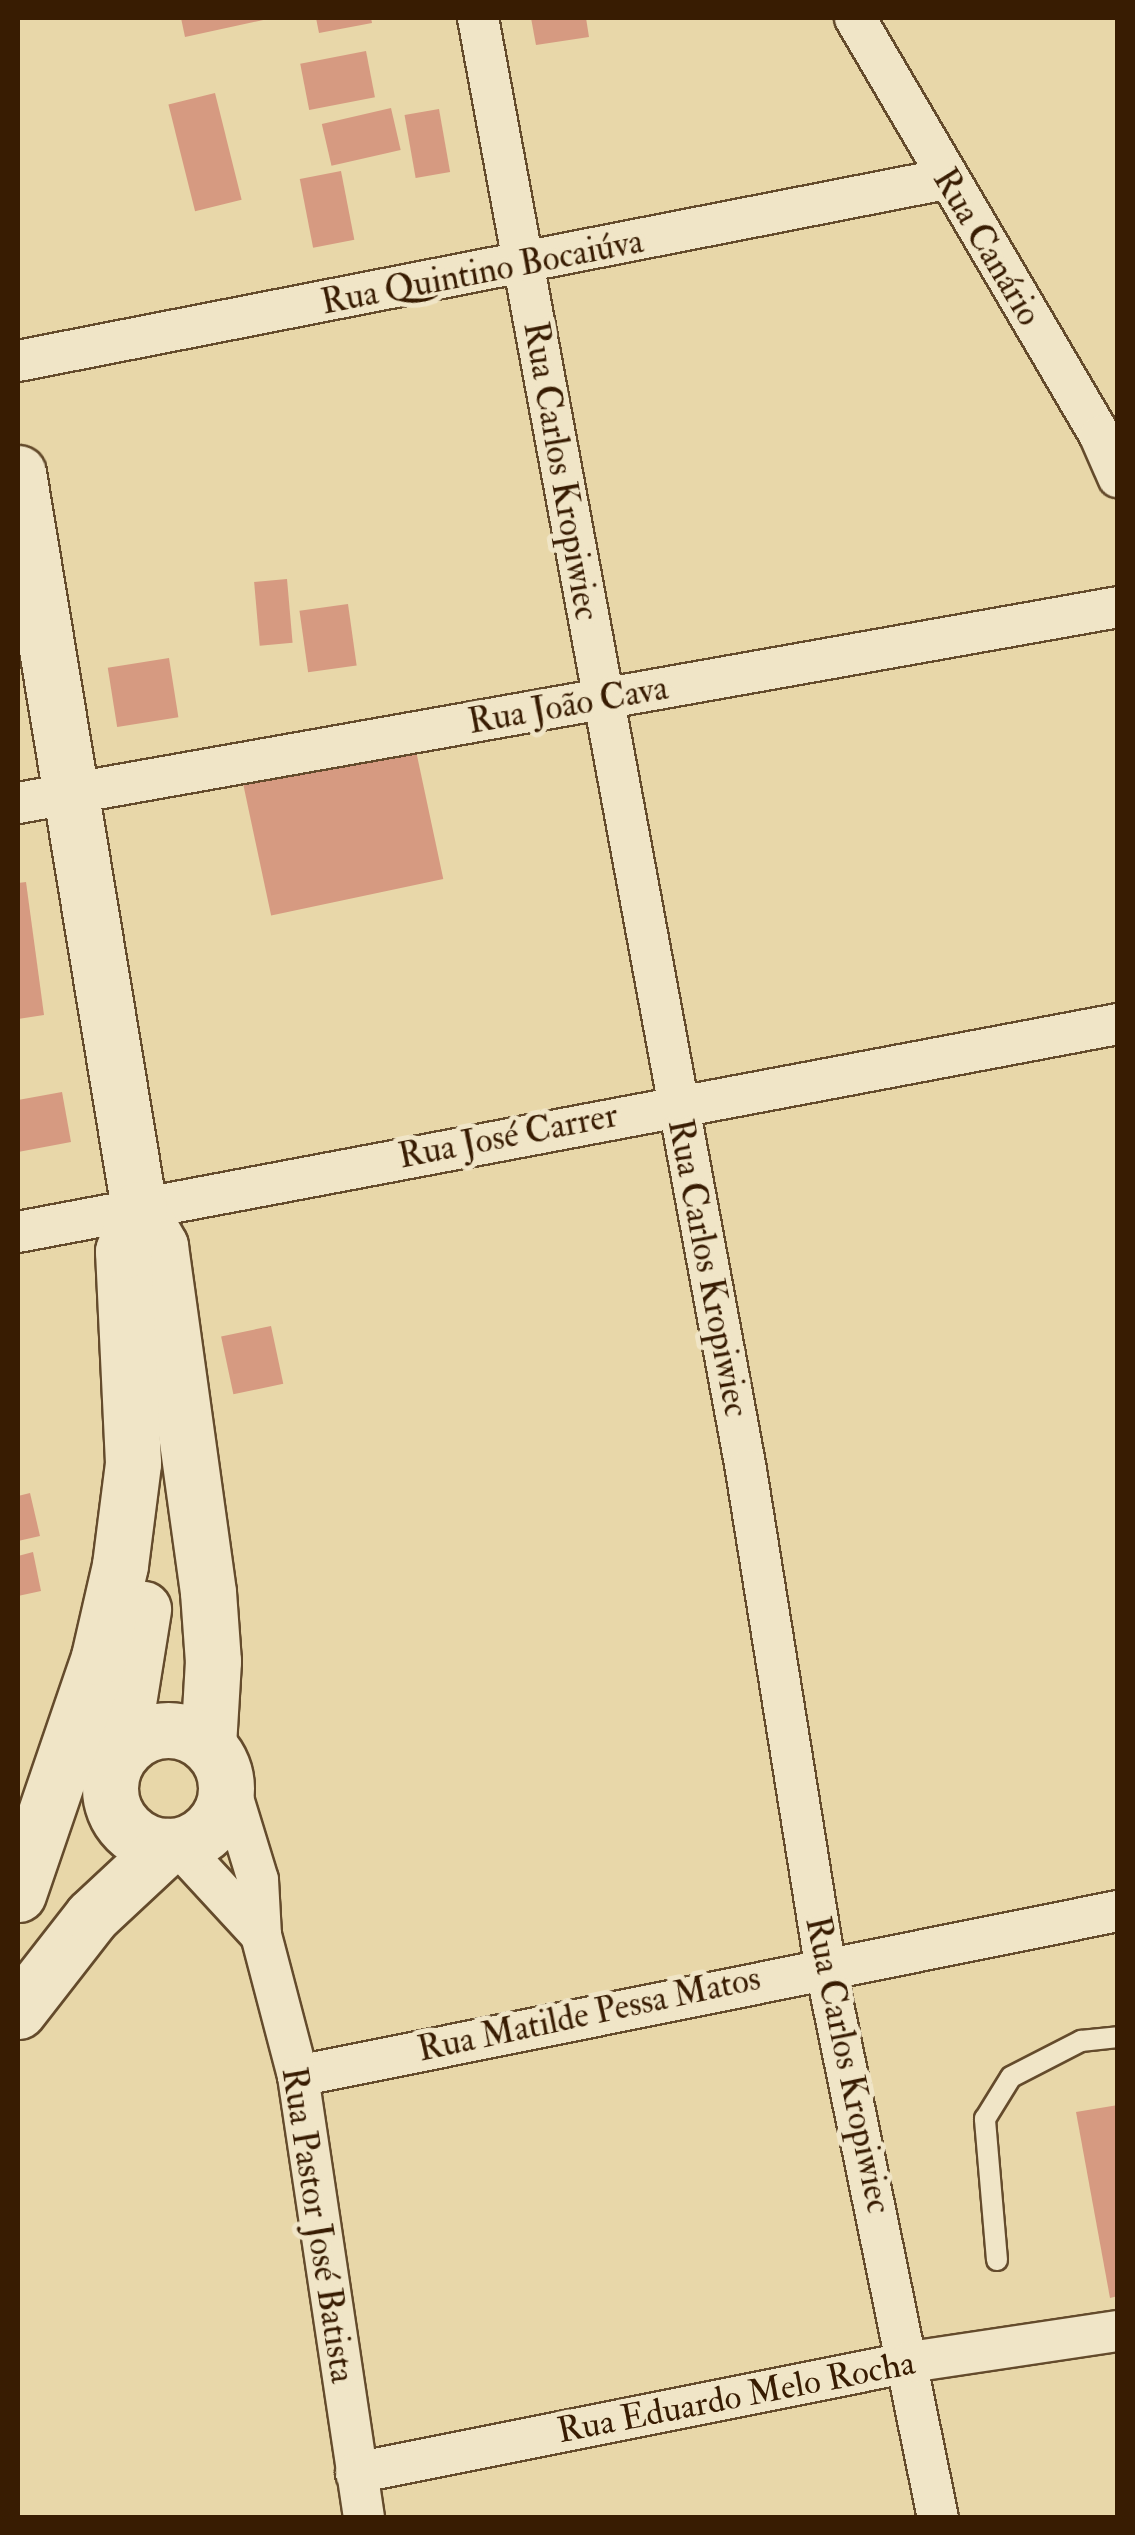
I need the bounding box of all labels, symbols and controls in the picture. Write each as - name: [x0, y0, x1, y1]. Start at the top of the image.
- street label: Rua Canário: [924, 161, 1050, 333]
- street label: Rua Quintino Bocaiúva: [317, 220, 647, 324]
- street label: Rua Carlos Kropiwiec: [514, 318, 608, 624]
- street label: Rua João Cava: [465, 667, 671, 743]
- street label: Rua José Carrer: [395, 1094, 621, 1178]
- street label: Rua Carlos Kropiwiec: [659, 1115, 757, 1421]
- street label: Rua Carlos Kropiwiec: [796, 1913, 900, 2217]
- street label: Rua Matilde Pessa Matos: [414, 1957, 764, 2071]
- street label: Rua Pastor José Batista: [272, 2064, 364, 2386]
- street label: Rua Eduardo Melo Rocha: [554, 2342, 918, 2452]

